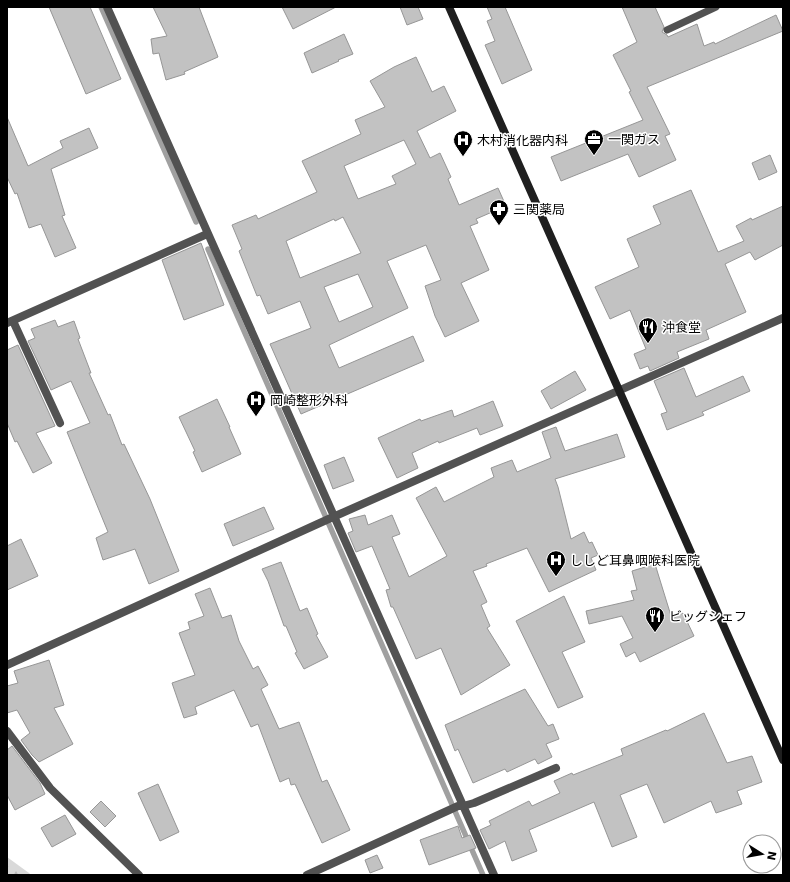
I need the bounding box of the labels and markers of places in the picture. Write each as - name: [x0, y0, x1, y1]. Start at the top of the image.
- office icon: 一関ガス: [583, 128, 605, 156]
- hospital icon: 木村消化器内科: [452, 129, 474, 157]
- place label: 一関ガス: [608, 132, 660, 147]
- place label: 木村消化器内科: [477, 133, 568, 148]
- pharmacy icon: 三関薬局: [488, 198, 510, 226]
- place label: 三関薬局: [513, 202, 565, 217]
- restaurant icon: 沖食堂: [637, 316, 659, 344]
- place label: 沖食堂: [662, 320, 701, 335]
- hospital icon: 岡崎整形外科: [245, 389, 267, 417]
- place label: 岡崎整形外科: [270, 393, 348, 408]
- hospital icon: ししど耳鼻咽喉科医院: [545, 549, 567, 577]
- place label: ししど耳鼻咽喉科医院: [570, 553, 700, 568]
- restaurant icon: ビッグシェフ: [644, 605, 666, 633]
- place label: ビッグシェフ: [669, 609, 747, 624]

